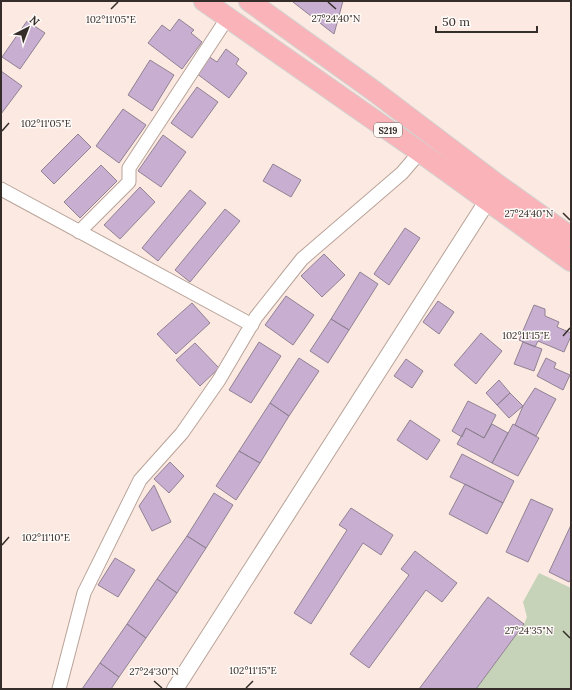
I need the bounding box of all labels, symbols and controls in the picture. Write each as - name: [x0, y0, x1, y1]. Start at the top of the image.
- north arrow: [8, 8, 48, 48]
- scale bar: [436, 8, 537, 34]
- text: 27°24'40"N: [312, 12, 361, 25]
- text: N: [27, 13, 43, 29]
- text: 102°11'05"E: [86, 13, 136, 26]
- text: 50 m: [442, 14, 470, 29]
- text: 102°11'05"E: [21, 117, 71, 130]
- road number: S219: [374, 123, 402, 137]
- text: 27°24'40"N: [505, 207, 554, 220]
- text: 102°11'15"E: [502, 329, 550, 342]
- text: 102°11'10"E: [22, 531, 70, 544]
- text: 27°24'35"N: [505, 624, 554, 637]
- text: 102°11'15"E: [229, 664, 277, 677]
- text: 27°24'30"N: [129, 665, 179, 678]

